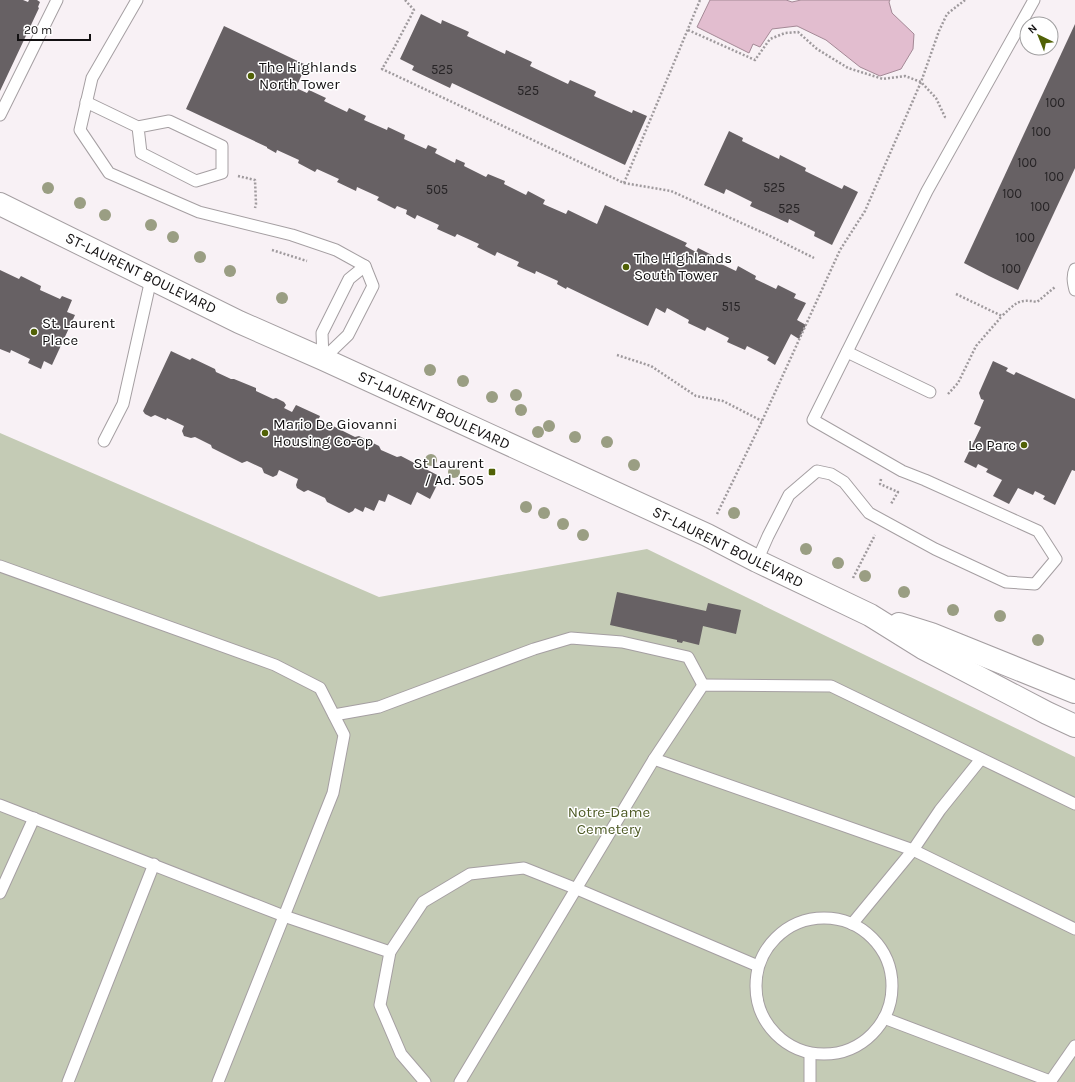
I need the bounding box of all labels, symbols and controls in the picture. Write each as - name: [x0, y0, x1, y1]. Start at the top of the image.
- scale bar: [18, 16, 90, 42]
- north arrow: [1019, 16, 1059, 56]
- text: N: [1025, 22, 1040, 36]
- text: 20 m: [24, 23, 52, 37]
- place label: The Highlands North Tower: [259, 58, 357, 93]
- house number: 525: [431, 62, 453, 77]
- marker: The Highlands North Tower: [246, 71, 256, 81]
- house number: 525: [517, 83, 539, 98]
- house number: 100: [1045, 95, 1065, 110]
- house number: 100: [1031, 124, 1051, 139]
- house number: 100: [1017, 155, 1037, 170]
- house number: 100: [1044, 169, 1064, 184]
- house number: 525: [763, 180, 785, 195]
- house number: 505: [426, 182, 448, 197]
- house number: 100: [1002, 186, 1022, 201]
- house number: 100: [1030, 199, 1050, 214]
- house number: 525: [778, 201, 800, 216]
- street label: ST-LAURENT BOULEVARD: [62, 229, 220, 317]
- house number: 100: [1015, 230, 1035, 245]
- place label: The Highlands South Tower: [634, 249, 732, 284]
- house number: 100: [1001, 261, 1021, 276]
- marker: The Highlands South Tower: [621, 262, 631, 272]
- house number: 515: [722, 299, 740, 314]
- place label: St. Laurent Place: [42, 314, 115, 349]
- marker: St. Laurent Place: [29, 327, 39, 337]
- street label: ST-LAURENT BOULEVARD: [355, 367, 513, 453]
- place label: Mario De Giovanni Housing Co-op: [273, 415, 397, 450]
- marker: Mario De Giovanni Housing Co-op: [260, 428, 270, 438]
- place label: Le Parc: [968, 436, 1016, 454]
- marker: Le Parc: [1019, 440, 1029, 450]
- place label: St Laurent / Ad. 505: [414, 454, 484, 489]
- marker: St Laurent / Ad. 505: [487, 467, 497, 477]
- street label: ST-LAURENT BOULEVARD: [649, 503, 807, 591]
- park label: Notre-Dame Cemetery: [568, 803, 650, 838]

